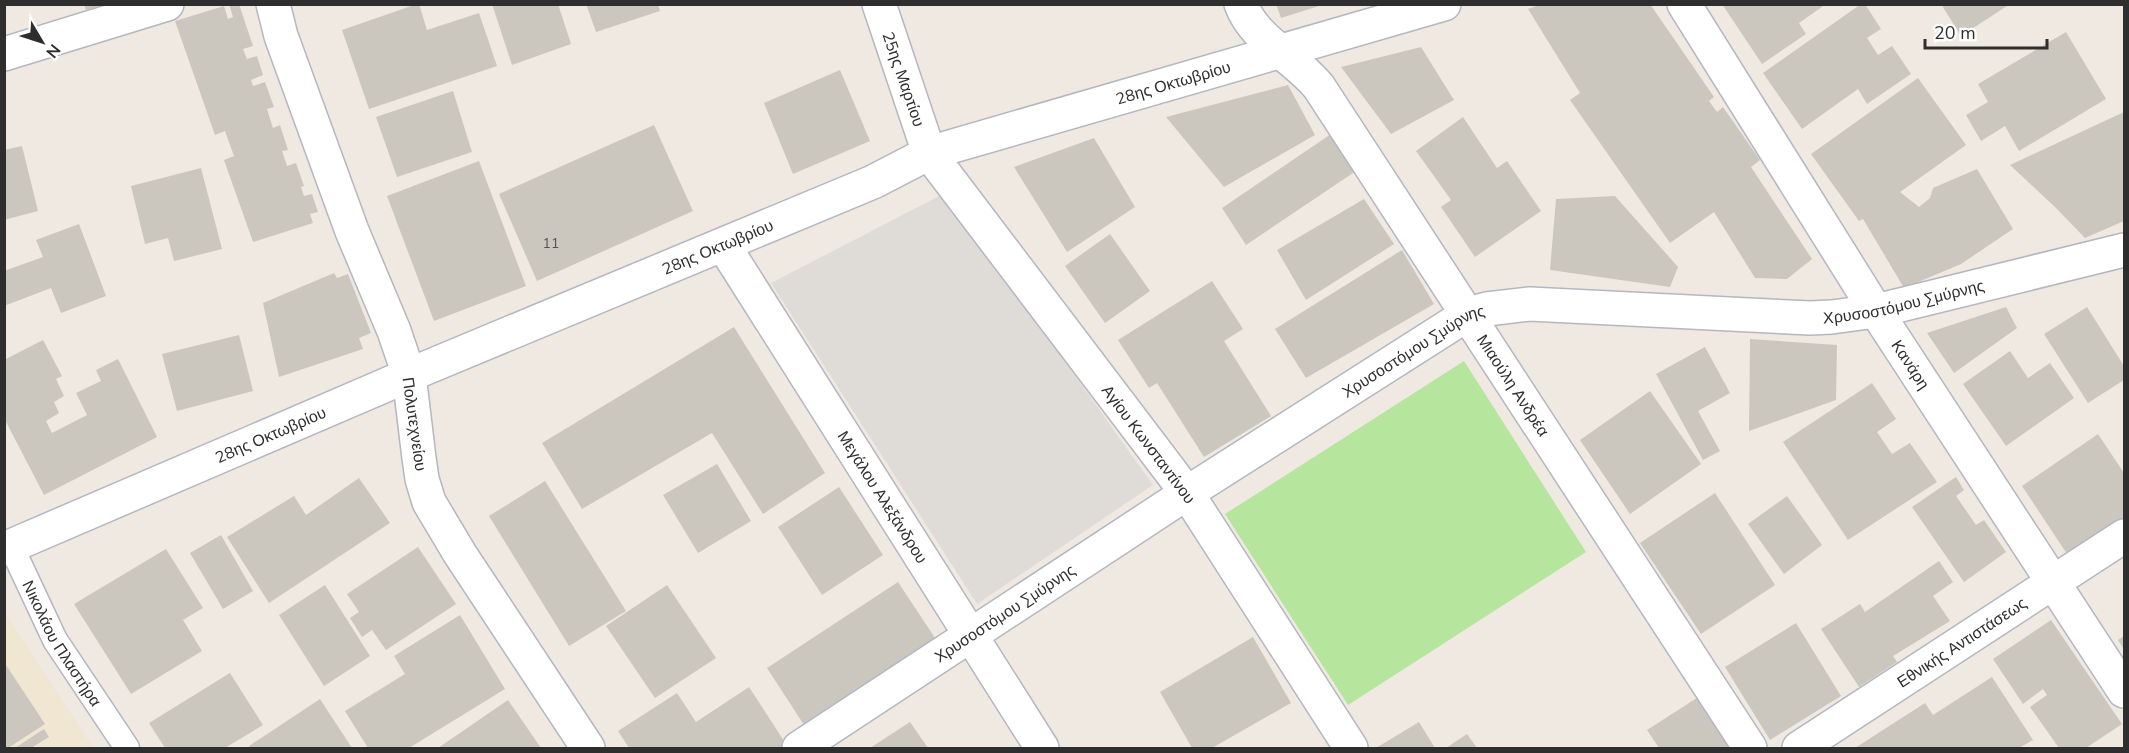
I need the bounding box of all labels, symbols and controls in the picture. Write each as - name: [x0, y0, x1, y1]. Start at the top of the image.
- north arrow: [12, 12, 72, 72]
- scale bar: [1925, 12, 2046, 50]
- text: 20 m: [1934, 21, 1976, 45]
- street label: 25ης Μαρτίου: [877, 29, 930, 130]
- text: N: [41, 39, 65, 62]
- street label: 28ης Οκτωβρίου: [1113, 56, 1233, 110]
- street label: 28ης Οκτωβρίου: [659, 215, 777, 281]
- house number: 11: [543, 234, 559, 253]
- street label: Χρυσοστόμου Σμύρνης: [1823, 275, 1987, 329]
- street label: Χρυσοστόμου Σμύρνης: [1338, 300, 1487, 403]
- street label: Μιαούλη Ανδρέα: [1471, 330, 1554, 441]
- street label: Κανάρη: [1886, 336, 1934, 394]
- street label: Πολυτεχνείου: [397, 376, 431, 473]
- street label: Αγίου Κωνσταντίνου: [1096, 381, 1200, 508]
- street label: 28ης Οκτωβρίου: [212, 402, 330, 469]
- street label: Μεγάλου Αλεξάνδρου: [832, 427, 932, 568]
- street label: Χρυσοστόμου Σμύρνης: [930, 559, 1080, 668]
- street label: Νικολάου Πλαστήρα: [17, 577, 106, 711]
- street label: Εθνικής Αντιστάσεως: [1893, 592, 2031, 693]

